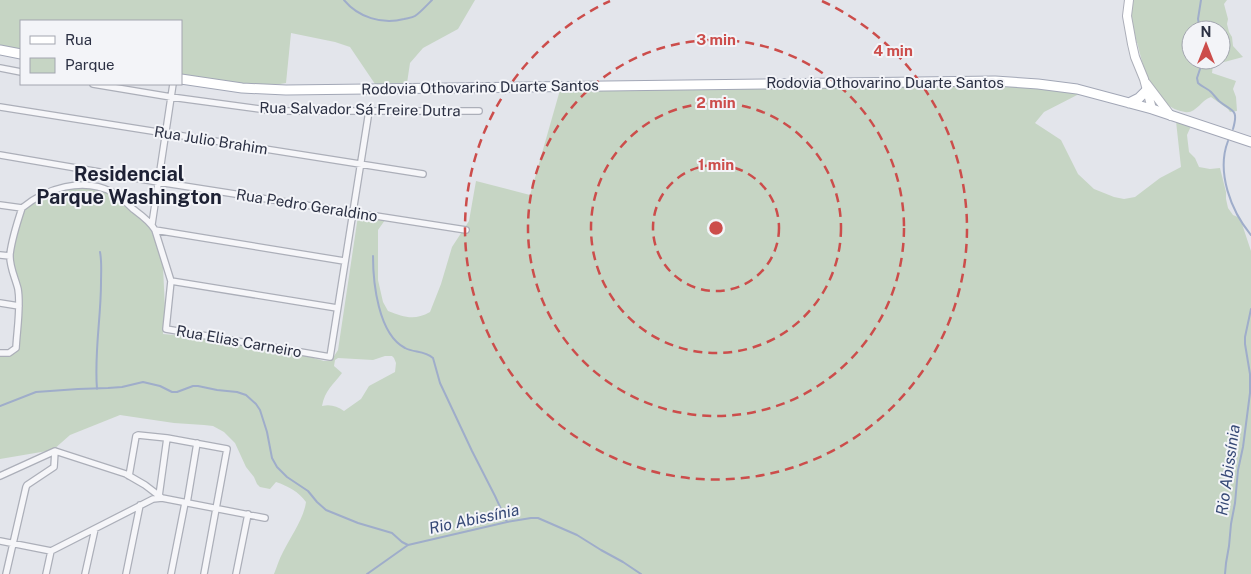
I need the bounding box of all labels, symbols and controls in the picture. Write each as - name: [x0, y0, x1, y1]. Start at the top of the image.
- legend: [20, 20, 182, 85]
- north arrow: [1181, 20, 1231, 70]
- text: N: [1201, 24, 1211, 40]
- text: Rua: [65, 31, 92, 48]
- text: 3 min: [696, 31, 736, 48]
- text: 4 min: [873, 42, 913, 59]
- text: Parque: [65, 56, 115, 73]
- street label: Rodovia Othovarino Duarte Santos: [766, 74, 1004, 91]
- street label: Rodovia Othovarino Duarte Santos: [361, 76, 599, 98]
- text: 2 min: [696, 94, 736, 111]
- street label: Rua Salvador Sá Freire Dutra: [259, 99, 461, 119]
- street label: Rua Julio Brahim: [153, 123, 269, 157]
- text: 1 min: [698, 156, 734, 173]
- district label: Residencial Parque Washington: [36, 162, 222, 209]
- street label: Rua Pedro Geraldino: [235, 185, 379, 225]
- centre of rings: [707, 219, 725, 237]
- street label: Rua Elias Carneiro: [175, 322, 303, 360]
- water label: Rio Abissínia: [1212, 423, 1244, 517]
- water label: Rio Abissínia: [427, 500, 521, 538]

